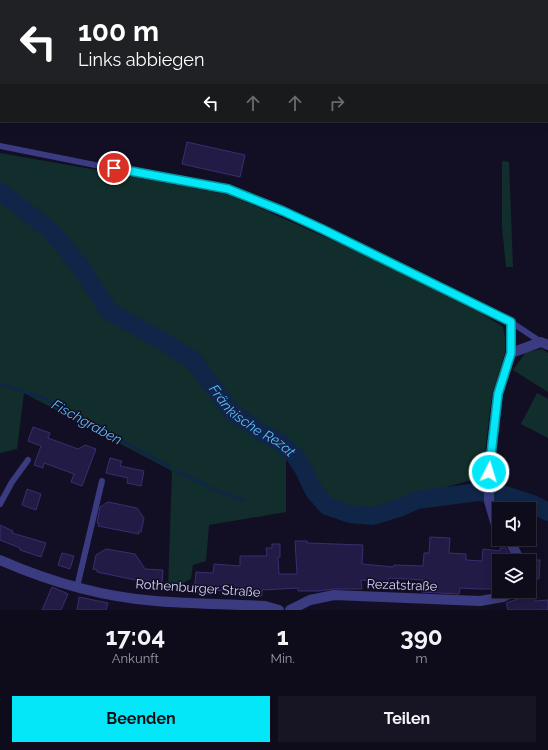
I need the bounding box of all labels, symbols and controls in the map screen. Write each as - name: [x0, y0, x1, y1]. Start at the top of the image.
- text: 100 m: [78, 15, 159, 48]
- icon: left: [12, 16, 64, 68]
- text: Links abbiegen: [78, 49, 204, 70]
- icon: left: [200, 92, 222, 114]
- icon: ahead: [242, 92, 264, 114]
- icon: ahead: [284, 92, 306, 114]
- icon: right: [326, 92, 348, 114]
- pin: [97, 151, 131, 185]
- icon: arrive: [103, 157, 125, 179]
- water label: Fränkische Rezat: [206, 381, 299, 460]
- water label: Fischgraben: [49, 396, 125, 448]
- position arrow: [468, 451, 510, 493]
- map controls: [492, 502, 536, 598]
- button: sound: [492, 502, 536, 546]
- button: layers: [492, 554, 536, 598]
- street label: Rothenburger Straße: [135, 576, 261, 600]
- street label: Rezatstraße: [366, 576, 438, 594]
- text: 17:04: [105, 622, 165, 651]
- text: 1: [277, 622, 289, 651]
- text: 390: [400, 622, 443, 651]
- text: Ankunft: [112, 651, 159, 666]
- text: Min.: [271, 651, 295, 666]
- text: m: [415, 651, 427, 666]
- button: Beenden: [12, 696, 270, 742]
- button: Teilen: [278, 696, 536, 742]

